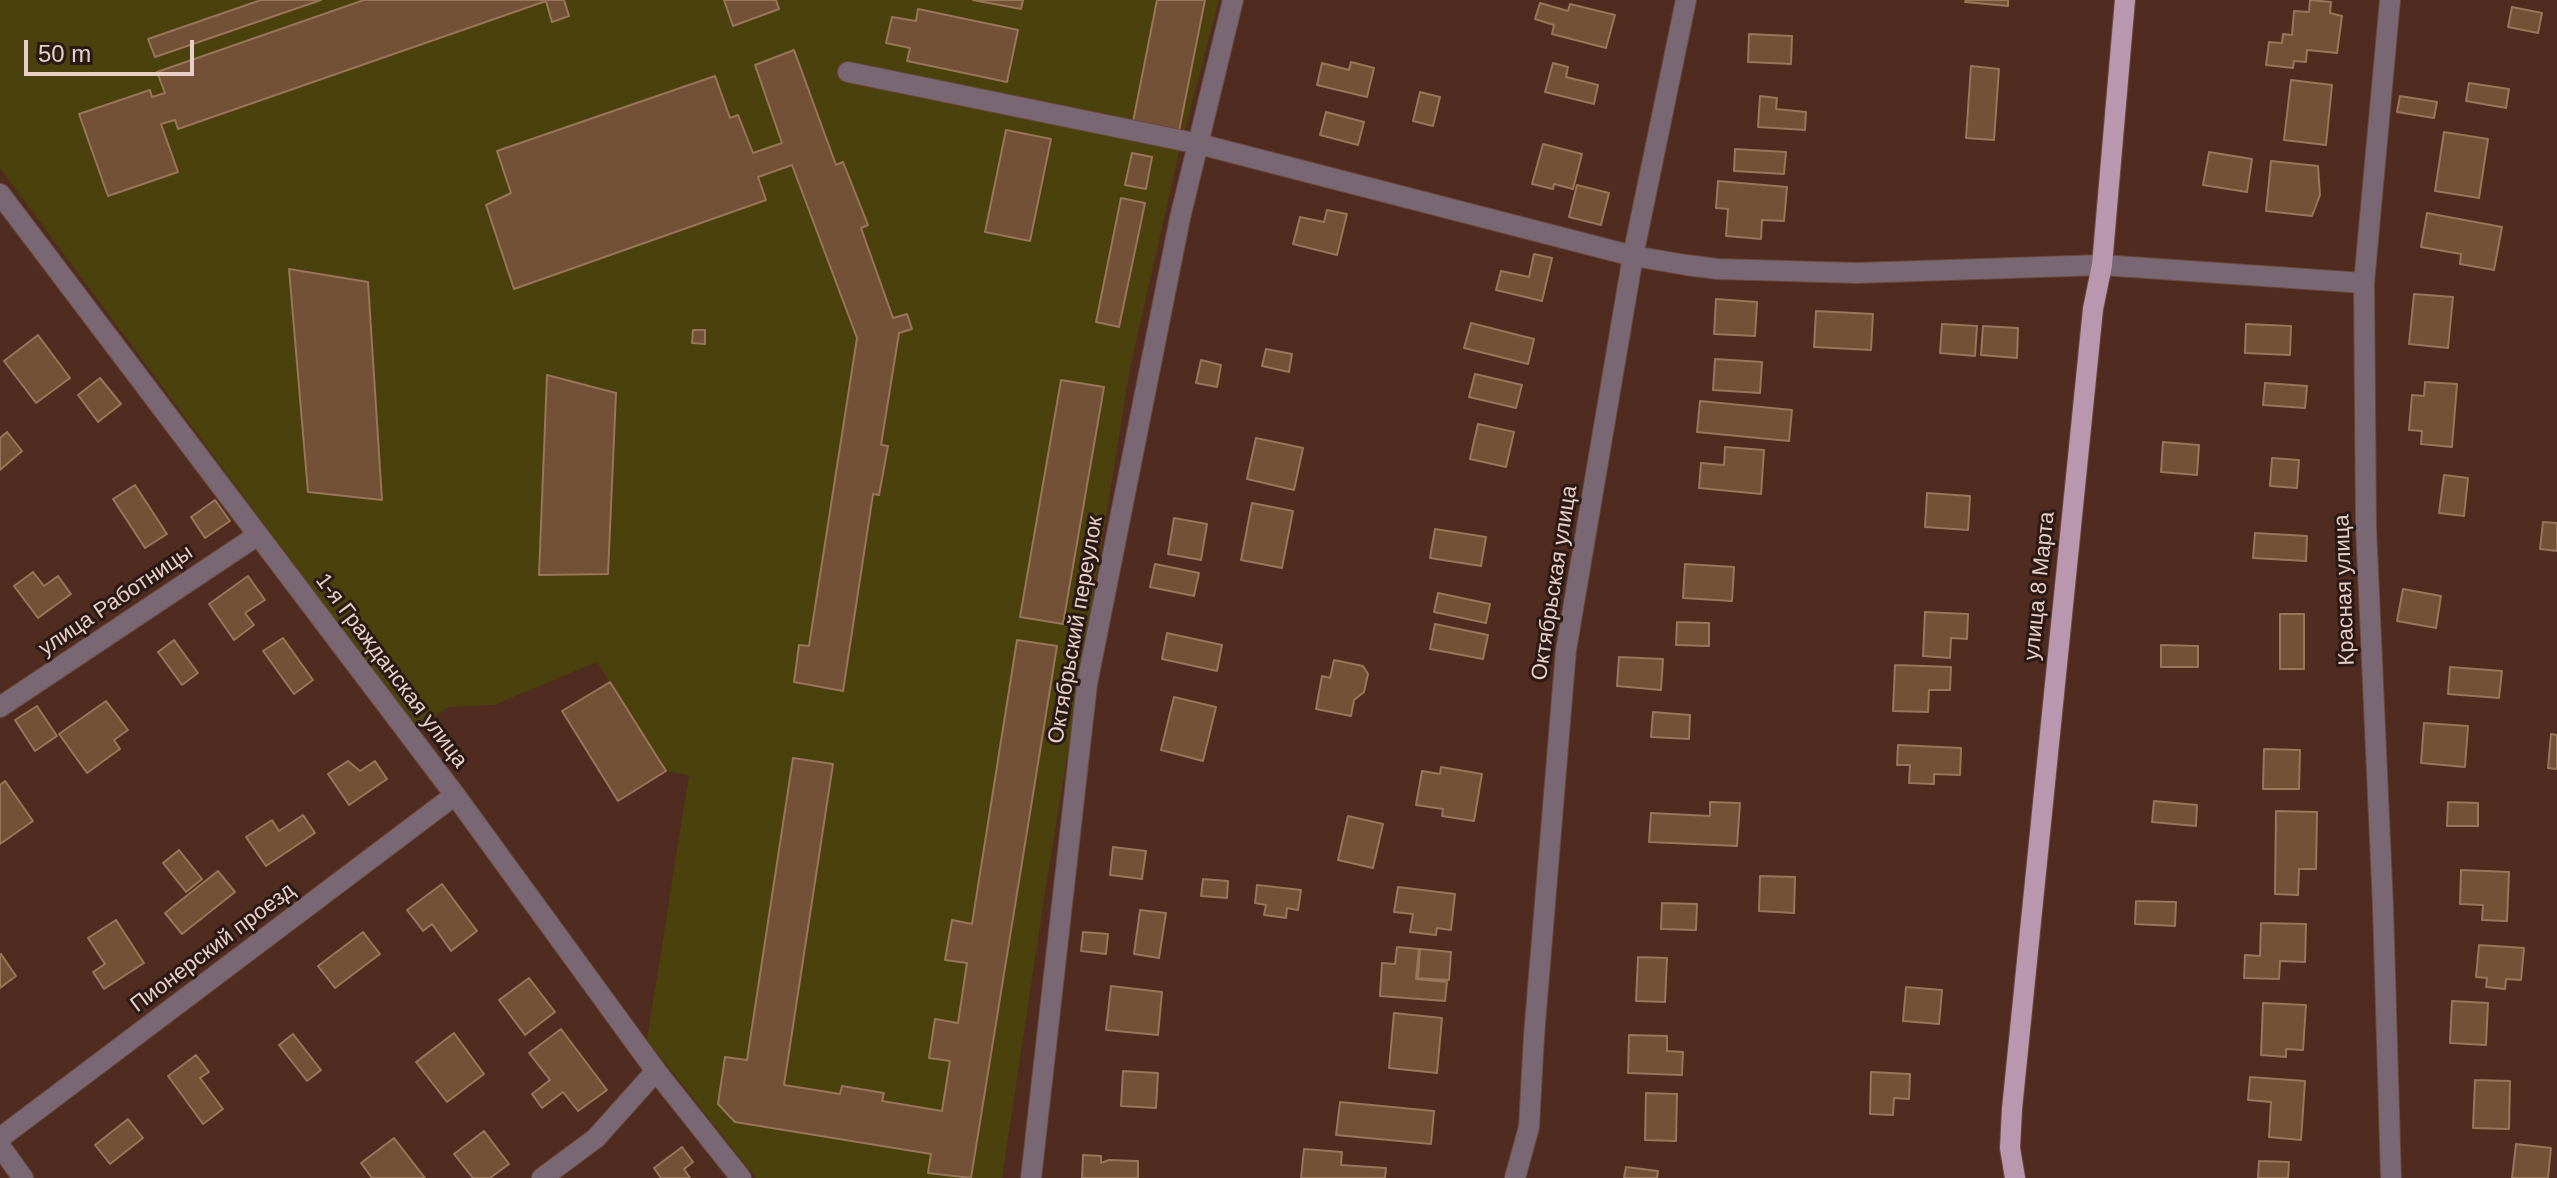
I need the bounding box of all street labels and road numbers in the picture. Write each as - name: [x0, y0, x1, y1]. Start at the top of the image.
- street label: Октябрьская улица: [1527, 484, 1583, 682]
- street label: улица 8 Марта: [2019, 510, 2061, 662]
- street label: Октябрьский переулок: [1043, 514, 1109, 746]
- street label: Красная улица: [2329, 514, 2361, 666]
- street label: улица Работницы: [34, 540, 198, 662]
- street label: 1-я Гражданская улица: [309, 569, 473, 773]
- street label: Пионерский проезд: [126, 878, 300, 1018]

